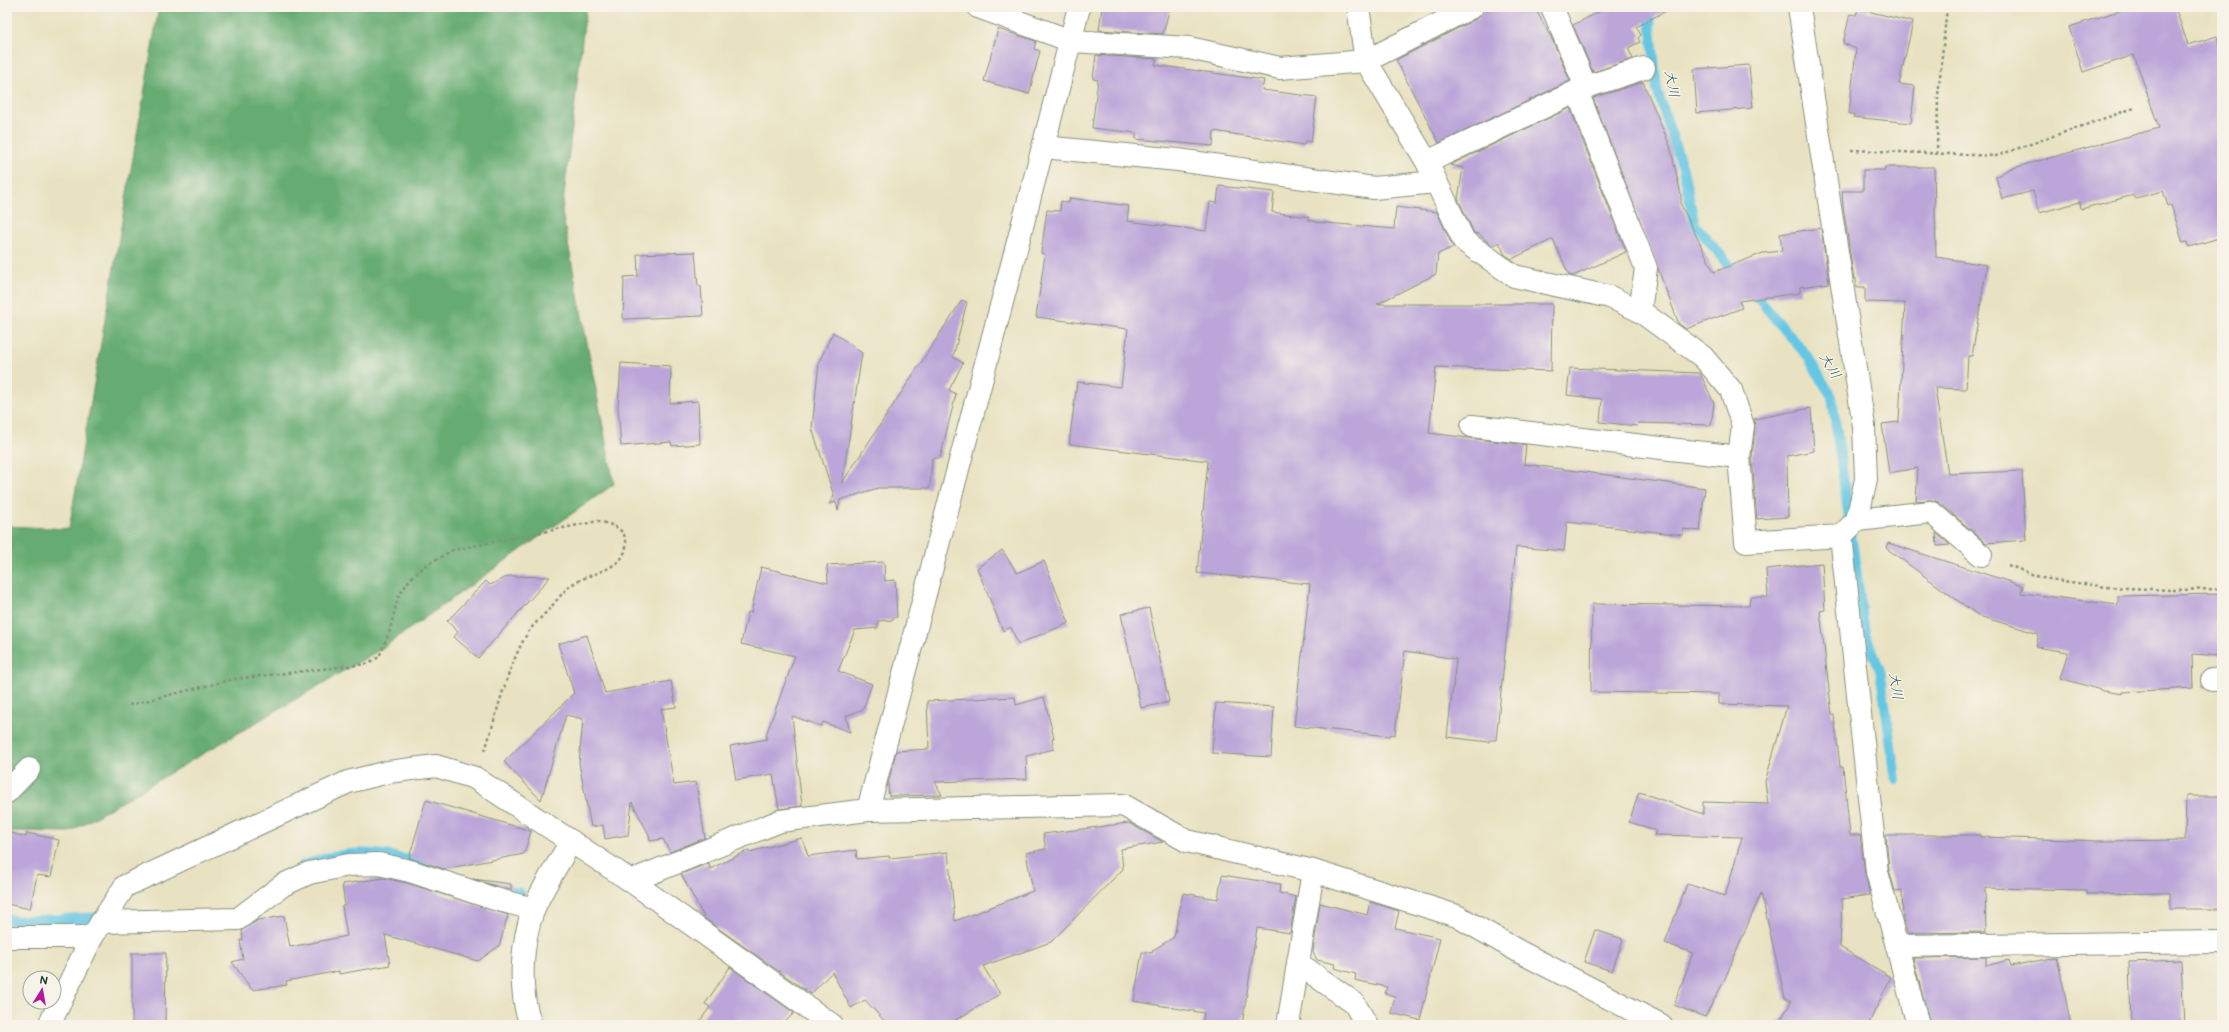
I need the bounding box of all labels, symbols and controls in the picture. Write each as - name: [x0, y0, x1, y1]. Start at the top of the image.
- water label: 大川: [1661, 69, 1683, 99]
- water label: 大川: [1816, 350, 1844, 382]
- water label: 大川: [1885, 671, 1907, 701]
- north arrow: [22, 970, 62, 1010]
- text: N: [39, 974, 49, 988]

